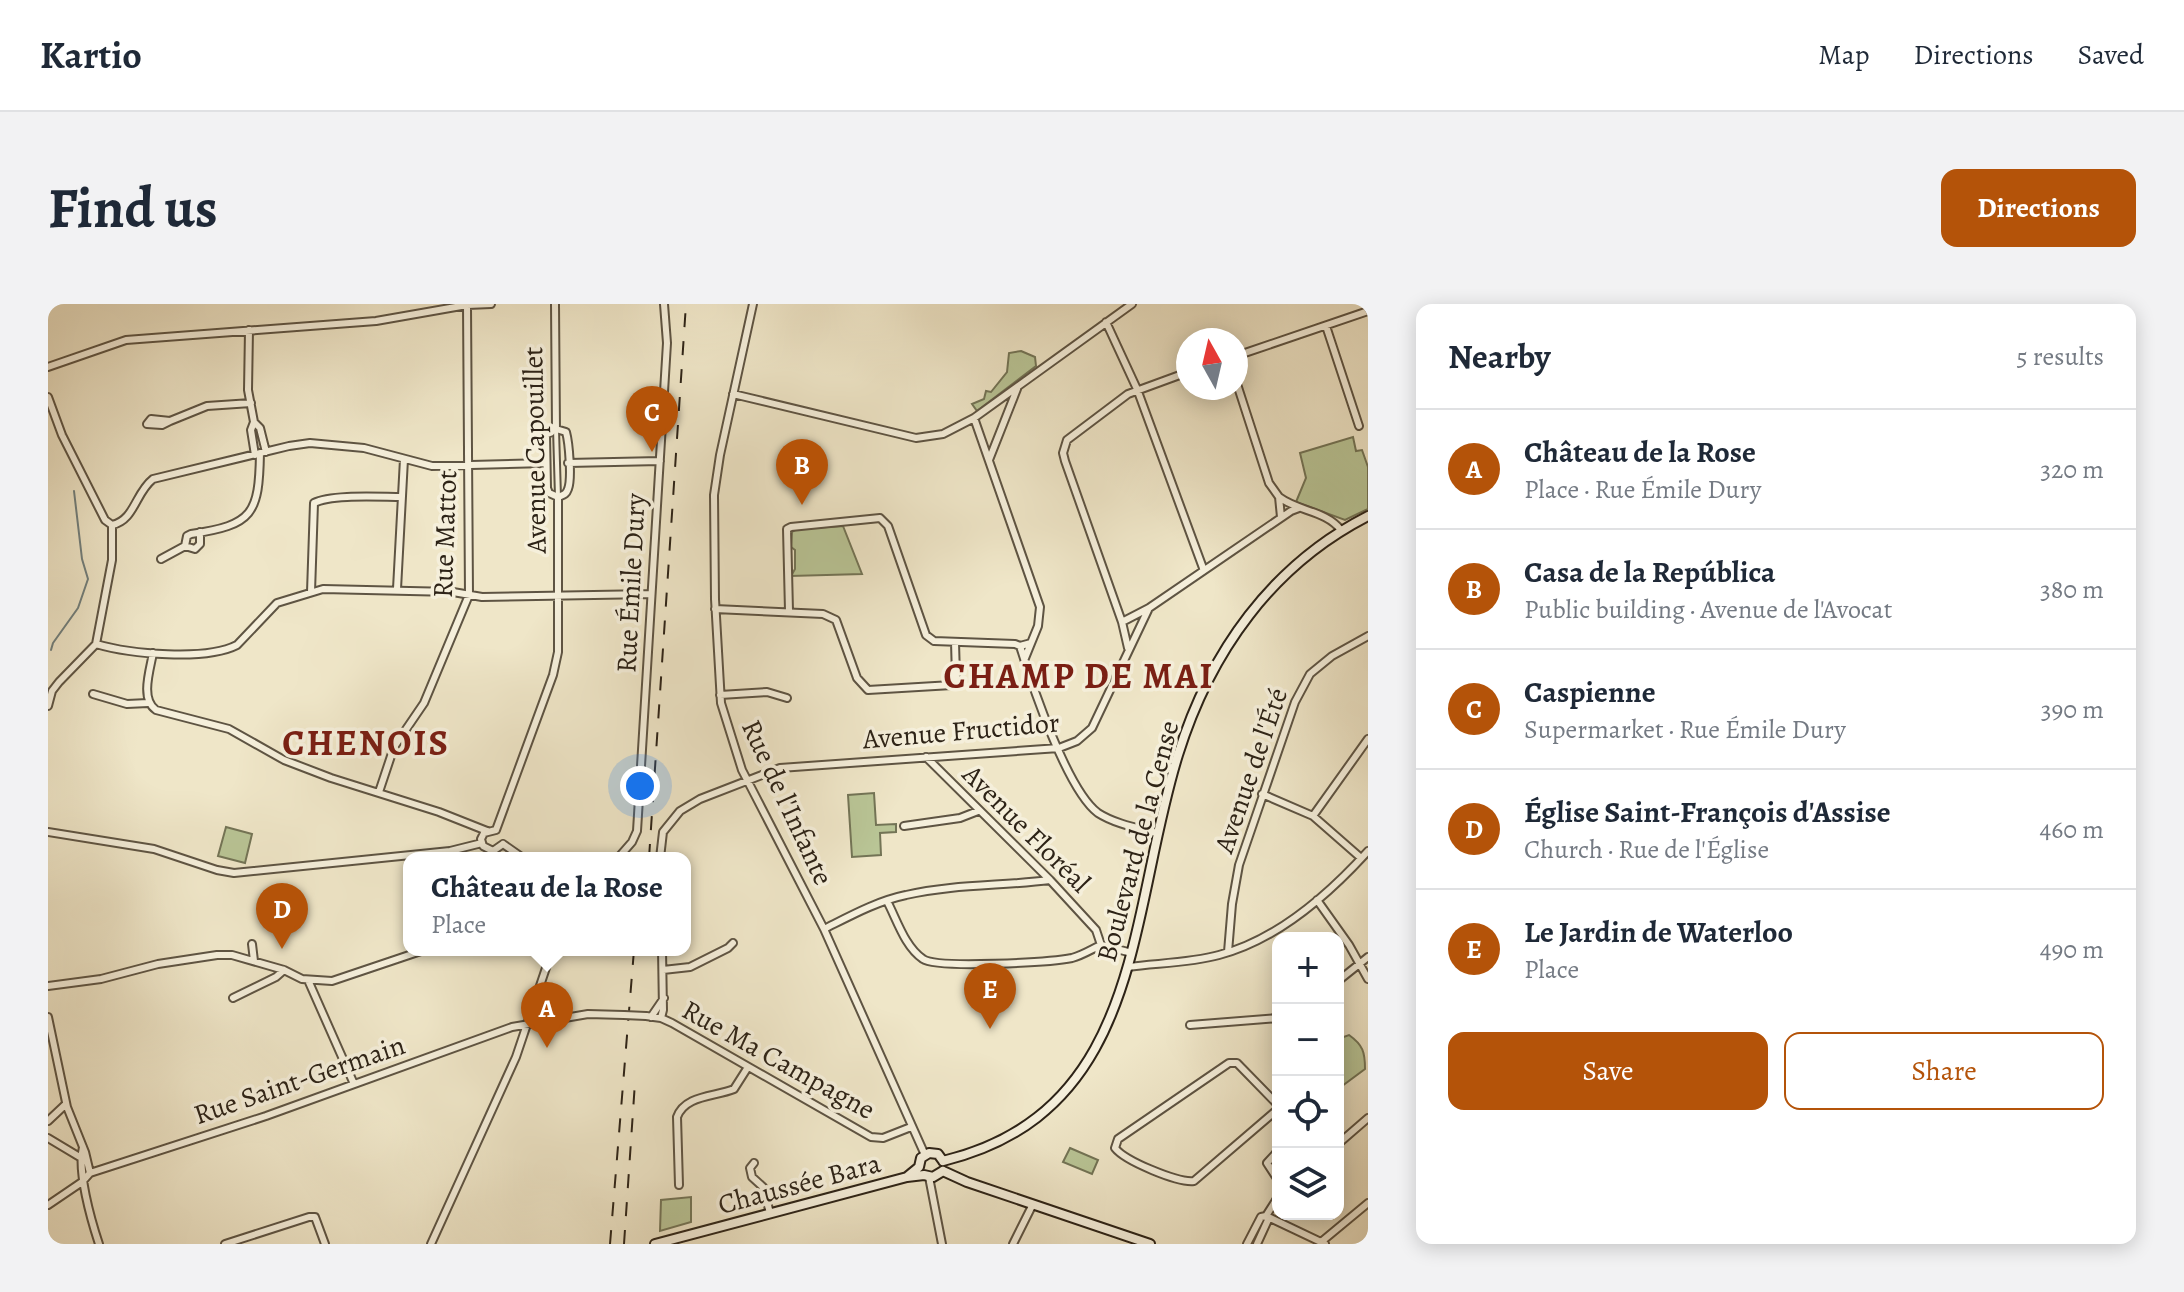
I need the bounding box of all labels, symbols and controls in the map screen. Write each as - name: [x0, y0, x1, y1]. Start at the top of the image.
- text: Kartio: [40, 29, 142, 81]
- text: Map: [1818, 36, 1869, 74]
- text: Directions: [1913, 36, 2034, 74]
- text: Saved: [2078, 36, 2144, 74]
- button: Directions: [1941, 169, 2136, 247]
- text: Find us: [48, 170, 218, 246]
- north arrow: [1176, 328, 1248, 400]
- text: Nearby: [1448, 333, 1551, 380]
- text: 5 results: [2016, 339, 2104, 374]
- street label: Avenue Capouillet: [514, 346, 556, 555]
- pin: C: [626, 386, 678, 452]
- text: Château de la Rose: [1524, 432, 1756, 472]
- pin: B: [776, 439, 828, 505]
- text: A: [1466, 452, 1482, 487]
- text: 320 m: [2040, 452, 2104, 487]
- street label: Rue Mattot: [424, 470, 466, 598]
- text: Place · Rue Émile Dury: [1524, 472, 1761, 507]
- street label: Rue Émile Dury: [607, 492, 655, 674]
- text: Casa de la República: [1524, 552, 1776, 592]
- text: B: [1466, 572, 1482, 607]
- text: 380 m: [2040, 572, 2104, 607]
- text: Public building · Avenue de l'Avocat: [1524, 592, 1892, 627]
- district label: CHAMP DE MAI: [944, 651, 1214, 700]
- text: Caspienne: [1524, 672, 1656, 712]
- street label: Avenue de l'Été: [1205, 683, 1297, 859]
- text: C: [1466, 692, 1482, 727]
- text: 390 m: [2041, 692, 2104, 727]
- street label: Avenue Fructidor: [860, 703, 1061, 759]
- text: Supermarket · Rue Émile Dury: [1524, 712, 1846, 747]
- street label: Rue de l'Infante: [732, 713, 842, 891]
- street label: Boulevard de la Cense: [1087, 716, 1188, 966]
- district label: CHENOIS: [282, 718, 450, 767]
- street label: Avenue Floréal: [953, 756, 1099, 901]
- your location: [620, 766, 660, 806]
- text: Église Saint-François d'Assise: [1524, 792, 1891, 832]
- text: D: [1465, 812, 1483, 847]
- text: 460 m: [2040, 812, 2104, 847]
- text: Church · Rue de l'Église: [1524, 832, 1769, 867]
- popup: [403, 852, 691, 956]
- text: Château de la Rose: [431, 867, 663, 907]
- pin: D: [256, 883, 308, 949]
- text: Place: [431, 907, 486, 942]
- text: Le Jardin de Waterloo: [1524, 912, 1793, 952]
- map controls: [1272, 932, 1344, 1220]
- button: +: [1272, 932, 1344, 1004]
- text: E: [1466, 932, 1482, 967]
- text: 490 m: [2040, 932, 2104, 967]
- text: Place: [1524, 952, 1579, 987]
- pin: E: [964, 963, 1016, 1029]
- pin: A: [521, 982, 573, 1048]
- street label: Rue Ma Campagne: [675, 991, 882, 1129]
- button: −: [1272, 1004, 1344, 1076]
- street label: Rue Saint-Germain: [189, 1026, 410, 1134]
- button: Save: [1448, 1032, 1768, 1110]
- button: Share: [1784, 1032, 2104, 1110]
- button: locate: [1272, 1076, 1344, 1148]
- street label: Chaussée Bara: [714, 1144, 885, 1224]
- button: layers: [1272, 1148, 1344, 1220]

